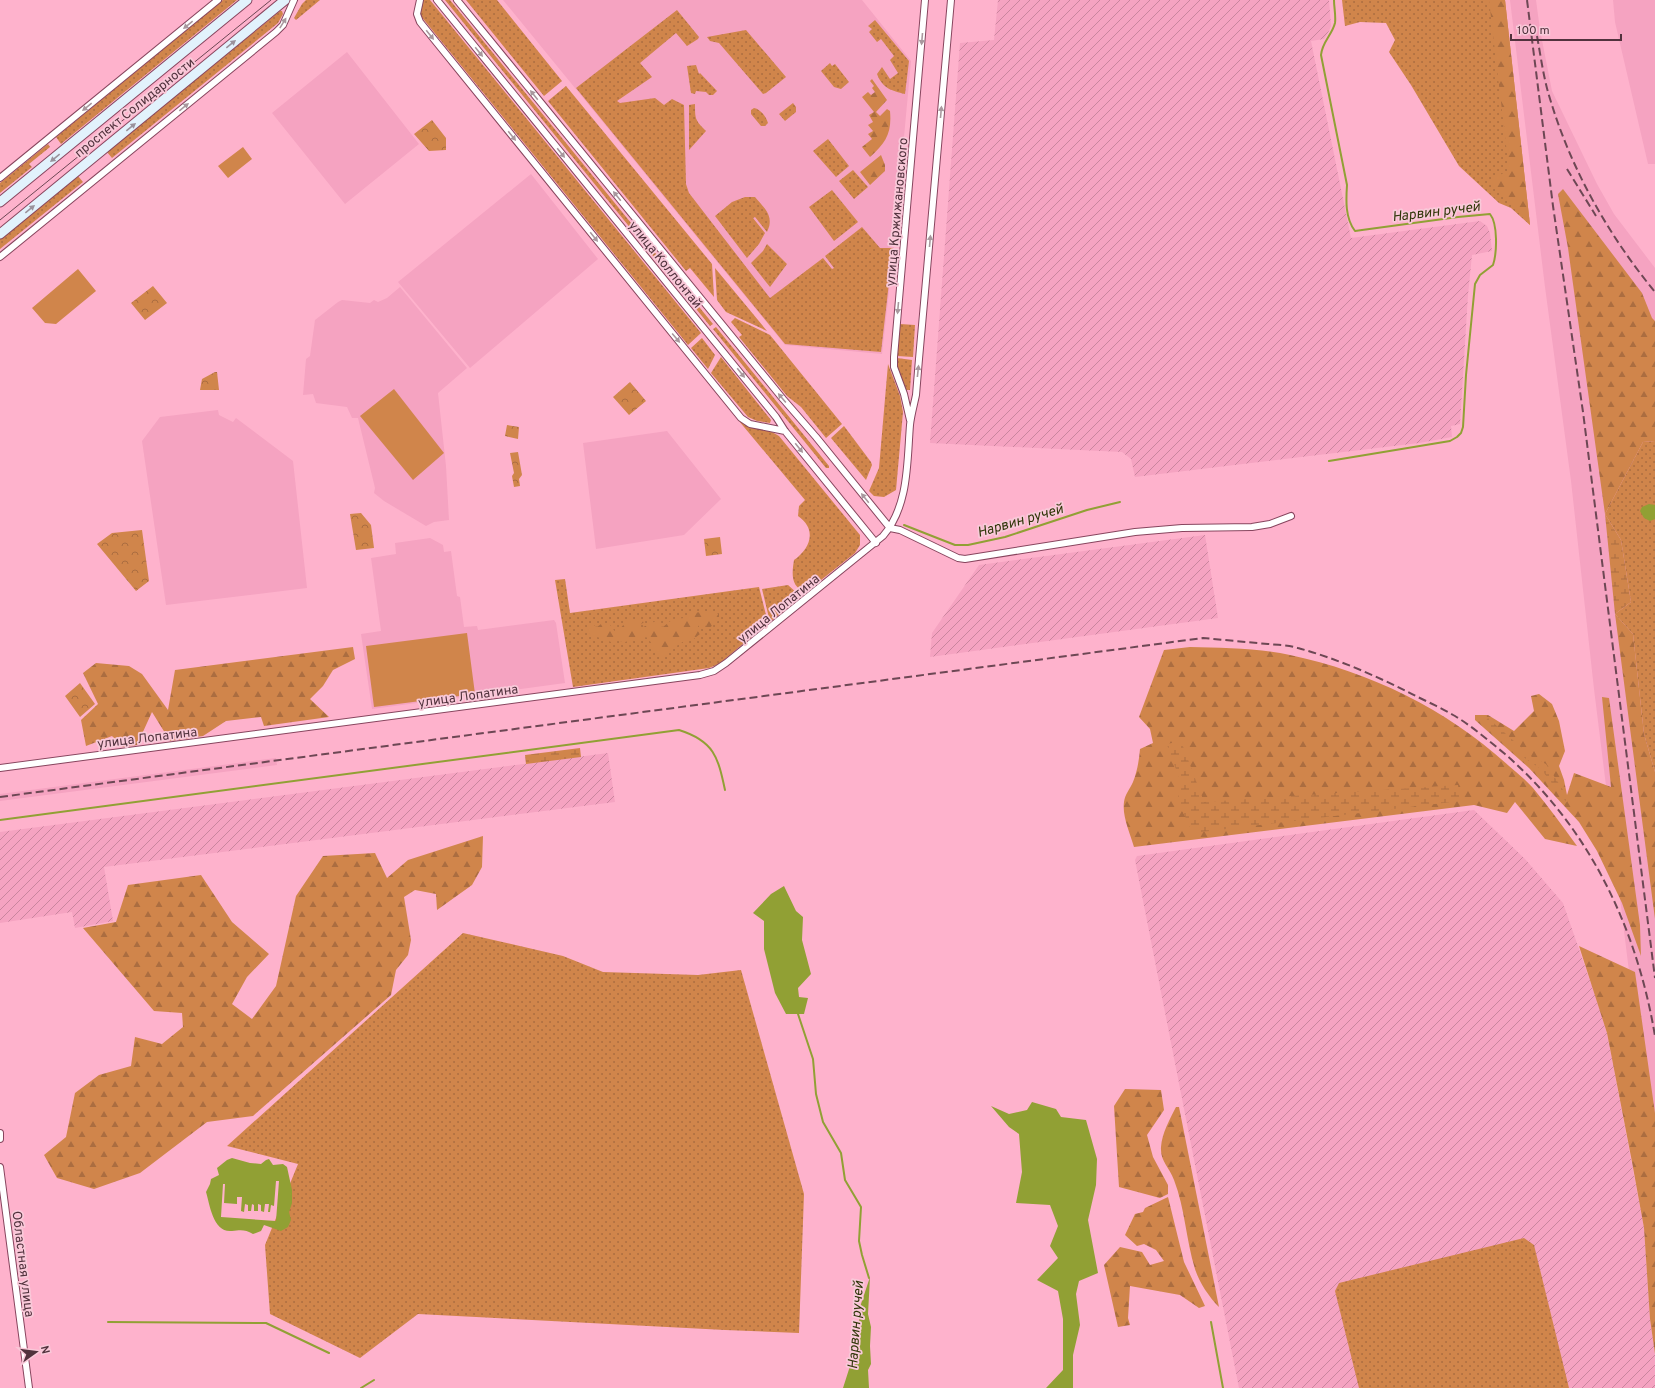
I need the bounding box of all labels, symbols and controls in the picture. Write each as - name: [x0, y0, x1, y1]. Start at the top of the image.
- scale bar: [1511, 16, 1621, 42]
- one-way arrow: [279, 17, 287, 28]
- one-way arrow: [182, 20, 193, 29]
- text: 100 m: [1517, 23, 1550, 39]
- one-way arrow: [426, 29, 435, 40]
- one-way arrow: [918, 33, 925, 45]
- one-way arrow: [226, 40, 237, 49]
- one-way arrow: [474, 46, 483, 57]
- street label: проспект Солидарности: [72, 55, 199, 162]
- one-way arrow: [530, 90, 539, 100]
- one-way arrow: [179, 102, 190, 111]
- one-way arrow: [82, 103, 93, 112]
- one-way arrow: [938, 106, 945, 118]
- one-way arrow: [125, 122, 136, 131]
- one-way arrow: [507, 130, 516, 141]
- street label: улица Кржижановского: [884, 137, 912, 287]
- one-way arrow: [557, 147, 566, 158]
- one-way arrow: [49, 153, 60, 162]
- one-way arrow: [612, 190, 621, 201]
- water label: Нарвин ручей: [1391, 199, 1482, 226]
- one-way arrow: [25, 205, 36, 213]
- street label: улица Коллонтай: [624, 218, 705, 312]
- one-way arrow: [590, 231, 598, 242]
- one-way arrow: [927, 235, 934, 247]
- one-way arrow: [895, 302, 902, 314]
- one-way arrow: [671, 332, 680, 343]
- one-way arrow: [915, 365, 921, 377]
- one-way arrow: [736, 367, 745, 378]
- one-way arrow: [777, 393, 786, 404]
- one-way arrow: [795, 443, 804, 453]
- one-way arrow: [861, 492, 870, 503]
- water label: Нарвин ручей: [975, 501, 1066, 542]
- street label: улица Лопатина: [735, 572, 823, 647]
- street label: улица Лопатина: [417, 682, 519, 712]
- street label: улица Лопатина: [96, 725, 198, 753]
- street label: Областная улица: [8, 1210, 36, 1318]
- water label: Нарвин ручей: [845, 1279, 868, 1370]
- north arrow: [16, 1332, 56, 1372]
- text: N: [37, 1344, 52, 1355]

